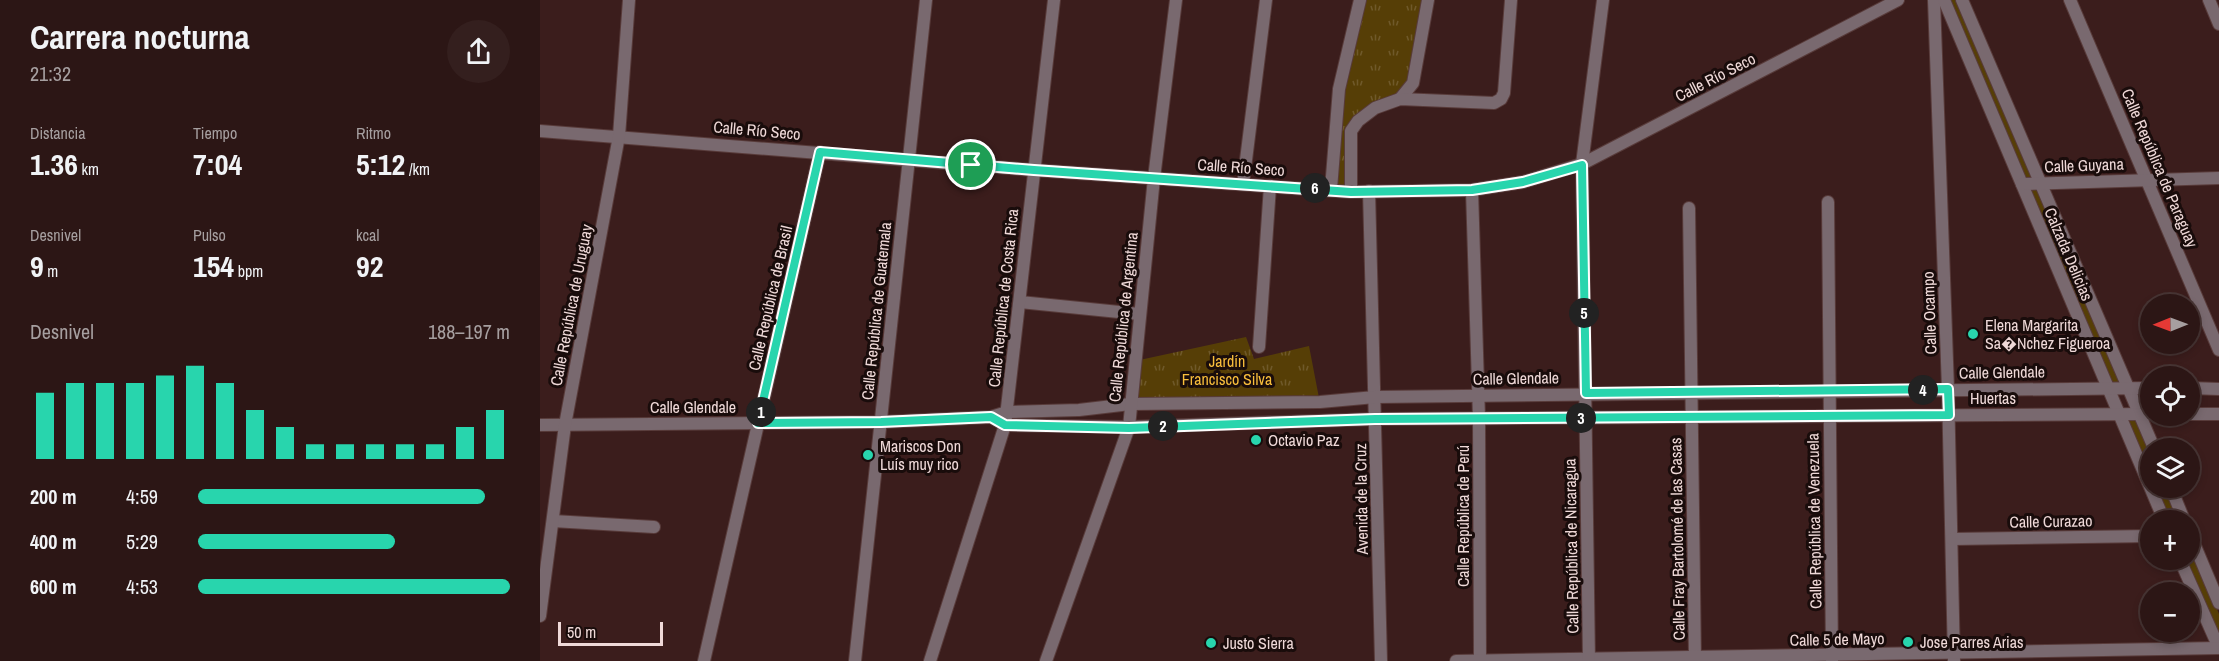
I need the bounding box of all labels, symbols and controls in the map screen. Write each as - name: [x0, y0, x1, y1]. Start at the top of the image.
- text: Carrera nocturna: [30, 15, 250, 59]
- button: share: [447, 20, 510, 83]
- street label: Calle Río Seco: [1671, 47, 1759, 107]
- text: 21:32: [30, 60, 71, 87]
- street label: Calle República de Paraguay: [2117, 85, 2204, 251]
- street label: Calle Río Seco: [712, 115, 802, 145]
- text: Distancia: [30, 122, 85, 144]
- text: Tiempo: [193, 122, 237, 144]
- text: Ritmo: [356, 122, 391, 144]
- pin: [945, 139, 996, 190]
- text: 1.36: [30, 144, 78, 184]
- text: 7:04: [193, 144, 242, 184]
- text: 5:12: [356, 144, 405, 184]
- icon: arrive: [954, 148, 987, 181]
- street label: Calle Río Seco: [1197, 153, 1285, 181]
- street label: Calle Guyana: [2044, 153, 2125, 177]
- text: km: [78, 158, 99, 180]
- text: /km: [405, 158, 430, 180]
- pin: 6: [1300, 173, 1330, 203]
- text: 6: [1311, 177, 1319, 199]
- street label: Calzada Delicias: [2039, 204, 2099, 304]
- street label: Calle República de Costa Rica: [983, 207, 1023, 388]
- street label: Calle República de Guatemala: [856, 220, 896, 401]
- street label: Calle República de Uruguay: [545, 222, 598, 388]
- street label: Calle República de Brasil: [743, 223, 797, 373]
- text: Desnivel: [30, 224, 81, 246]
- text: Pulso: [193, 224, 226, 246]
- text: kcal: [356, 224, 379, 246]
- street label: Calle República de Argentina: [1103, 230, 1143, 403]
- text: 9: [30, 246, 44, 286]
- text: 154: [193, 246, 234, 286]
- text: 92: [356, 246, 383, 286]
- text: m: [44, 260, 58, 282]
- text: bpm: [234, 260, 263, 282]
- street label: Calle Ocampo: [1917, 271, 1941, 355]
- north arrow: [2140, 294, 2200, 354]
- map controls: [2140, 294, 2200, 642]
- pin: 5: [1569, 298, 1599, 328]
- text: 5: [1580, 302, 1588, 324]
- place label: Elena Margarita Sa�Nchez Figueroa: [1985, 314, 2111, 354]
- text: Desnivel: [30, 318, 94, 345]
- text: 188–197 m: [428, 318, 510, 345]
- marker: Elena Margarita Sa�Nchez Figueroa: [1966, 327, 1980, 341]
- park label: Jardín Francisco Silva: [1182, 350, 1273, 390]
- street label: Calle Glendale: [1959, 360, 2045, 384]
- street label: Calle Glendale: [1473, 366, 1559, 390]
- button: locate: [2140, 366, 2200, 426]
- pin: 4: [1908, 375, 1938, 405]
- text: 4: [1919, 379, 1927, 401]
- street label: Huertas: [1970, 387, 2016, 409]
- street label: Calle Glendale: [650, 396, 736, 418]
- pin: 1: [746, 397, 776, 427]
- text: 1: [757, 401, 765, 423]
- pin: 3: [1566, 403, 1596, 433]
- text: 3: [1577, 407, 1585, 429]
- pin: 2: [1148, 411, 1178, 441]
- text: 2: [1159, 415, 1167, 437]
- place label: Octavio Paz: [1268, 429, 1340, 451]
- street label: Calle República de Venezuela: [1801, 432, 1827, 609]
- marker: Octavio Paz: [1249, 433, 1263, 447]
- place label: Mariscos Don Luís muy rico: [880, 435, 961, 475]
- street label: Calle Fray Bartolomé de las Casas: [1664, 437, 1690, 641]
- button: layers: [2140, 438, 2200, 498]
- street label: Avenida de la Cruz: [1349, 443, 1373, 556]
- street label: Calle República de Perú: [1452, 445, 1474, 587]
- marker: Mariscos Don Luís muy rico: [861, 448, 875, 462]
- street label: Calle República de Nicaragua: [1558, 458, 1584, 634]
- text: 200 m: [30, 483, 77, 510]
- text: 4:59: [126, 483, 158, 510]
- street label: Calle Curazao: [2009, 509, 2093, 533]
- button: +: [2140, 510, 2200, 570]
- text: 400 m: [30, 528, 77, 555]
- text: 5:29: [126, 528, 158, 555]
- text: 600 m: [30, 573, 77, 600]
- text: 4:53: [126, 573, 158, 600]
- button: −: [2140, 582, 2200, 642]
- scale bar: [558, 619, 663, 646]
- text: 50 m: [567, 621, 596, 643]
- street label: Calle 5 de Mayo: [1789, 627, 1885, 651]
- place label: Jose Parres Arias: [1920, 631, 2024, 653]
- place label: Justo Sierra: [1223, 632, 1294, 654]
- marker: Jose Parres Arias: [1901, 635, 1915, 649]
- marker: Justo Sierra: [1204, 636, 1218, 650]

